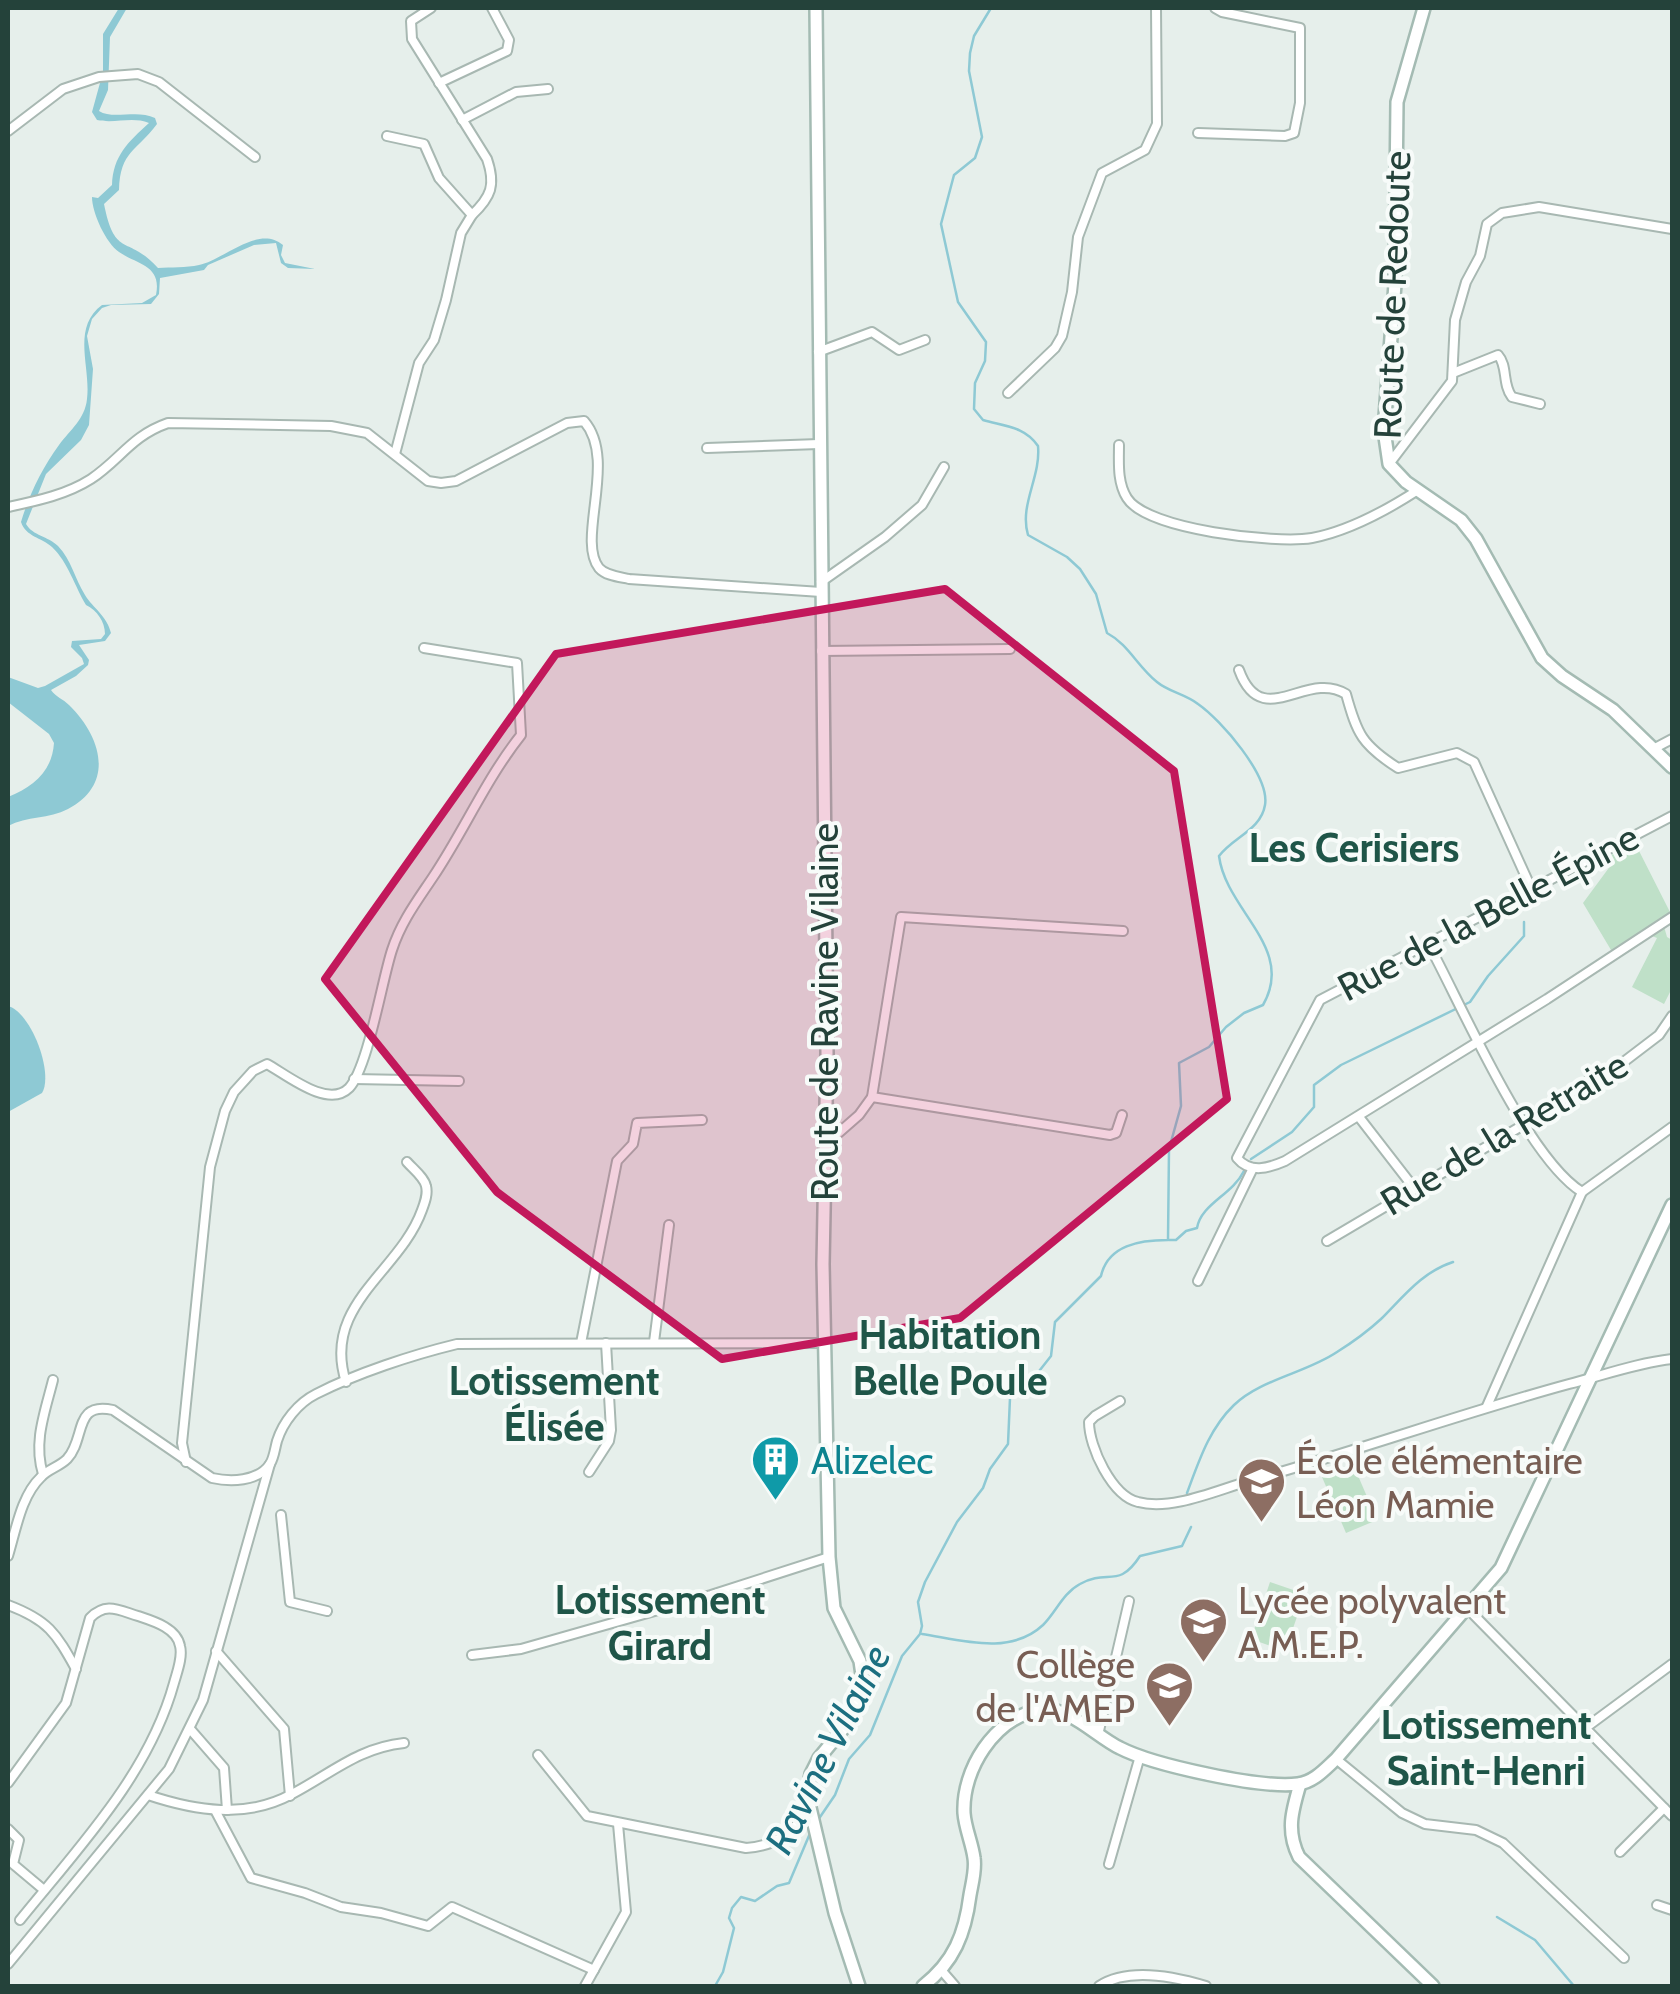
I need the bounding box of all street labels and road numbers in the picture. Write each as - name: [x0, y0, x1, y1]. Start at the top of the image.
- street label: Route de Redoute: [1363, 150, 1421, 440]
- street label: Rue de la Belle Épine: [1330, 813, 1646, 1011]
- street label: Route de Ravine Vilaine: [801, 823, 848, 1201]
- street label: Rue de la Retraite: [1372, 1041, 1636, 1225]

